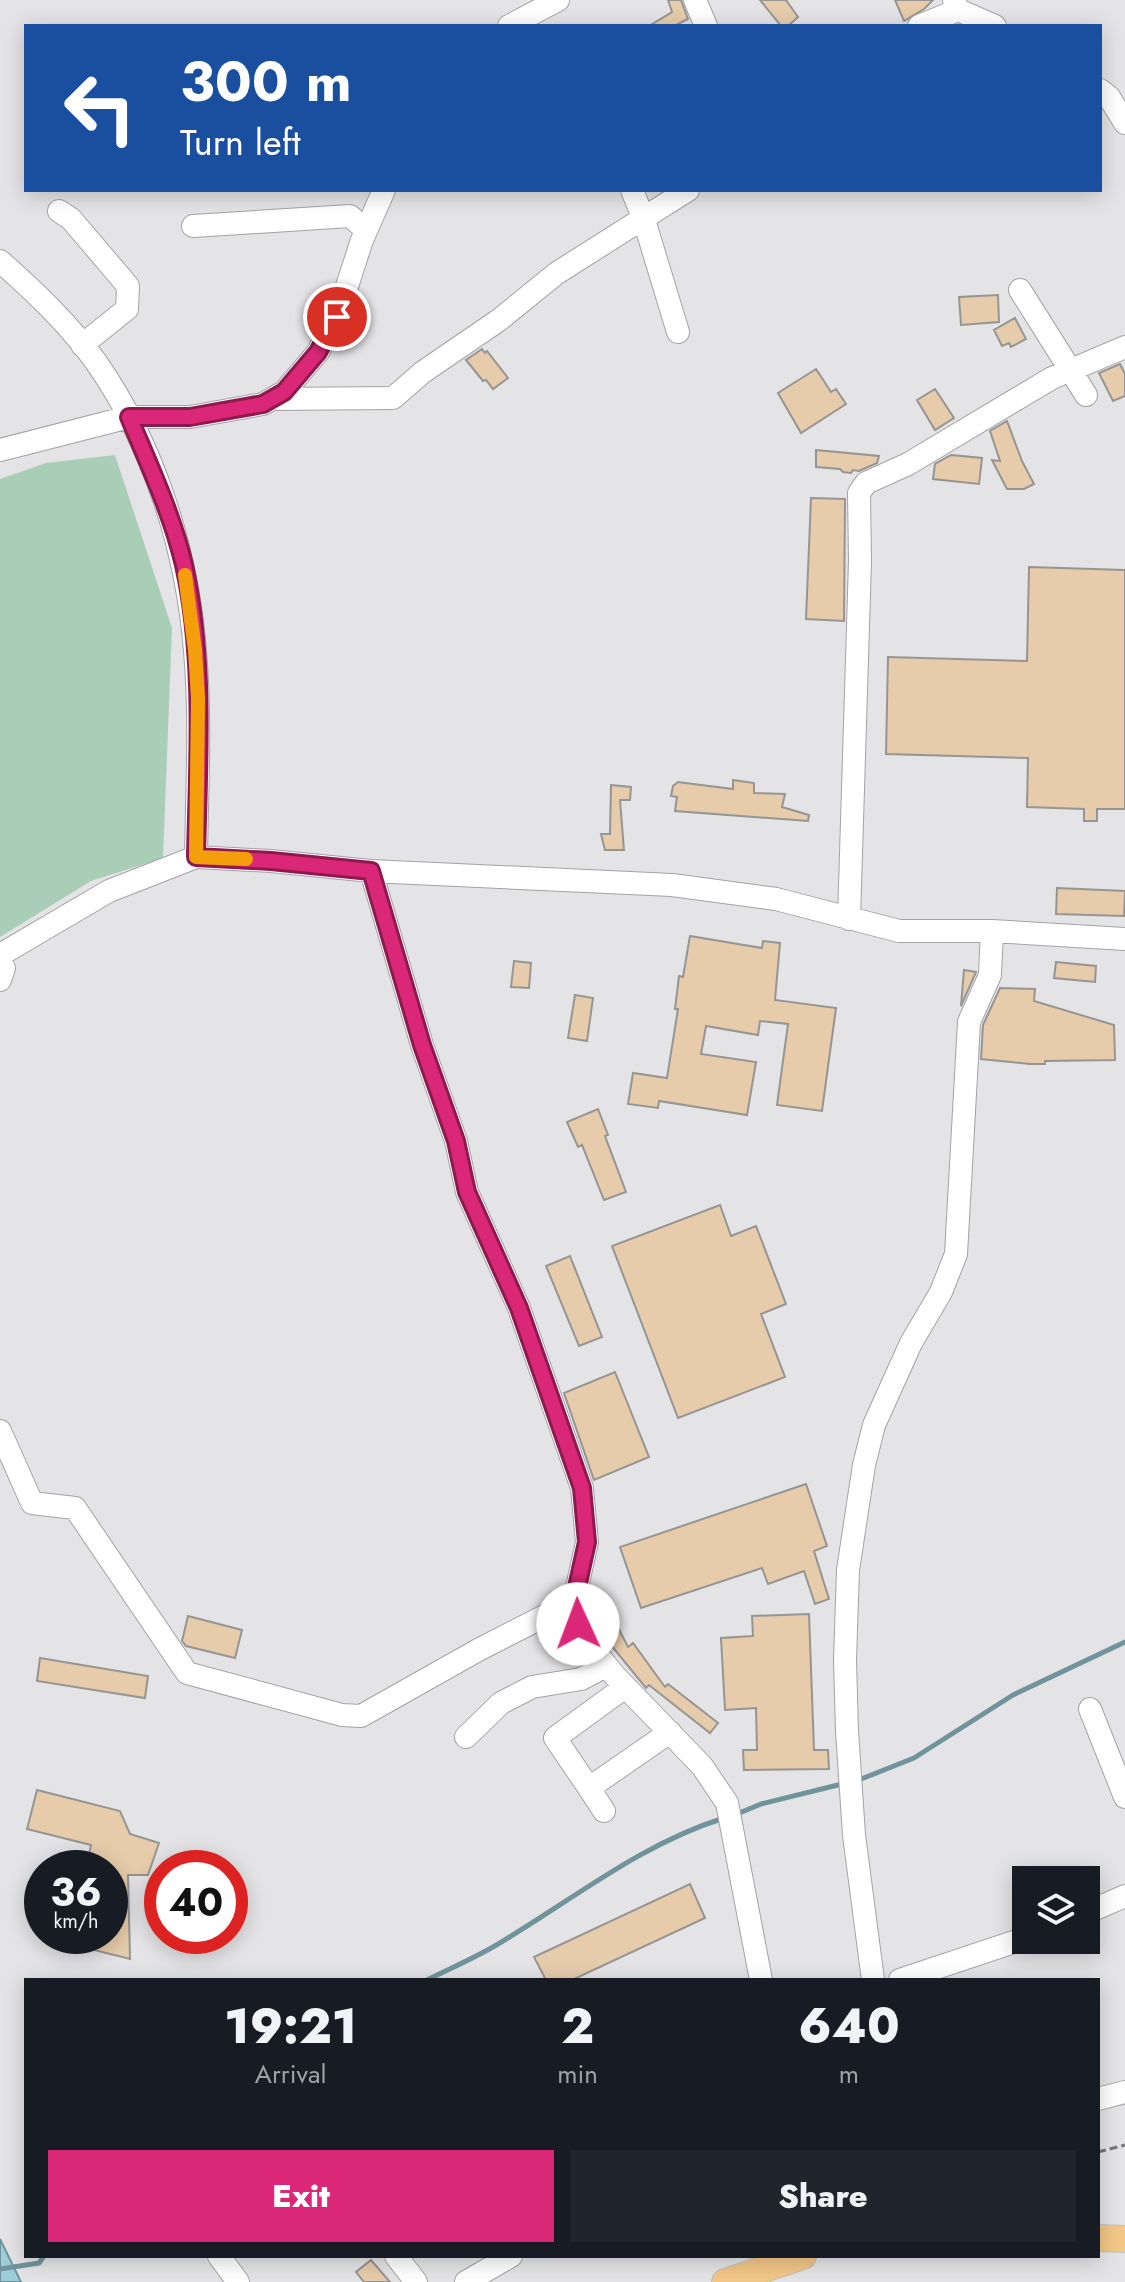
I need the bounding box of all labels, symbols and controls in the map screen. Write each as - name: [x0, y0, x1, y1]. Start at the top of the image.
- text: 300 m: [180, 41, 352, 122]
- icon: left: [48, 56, 152, 160]
- text: Turn left: [180, 116, 301, 168]
- pin: [303, 283, 371, 351]
- icon: arrive: [315, 295, 359, 339]
- position arrow: [536, 1582, 620, 1666]
- speed limit sign: 40: [144, 1850, 248, 1954]
- text: 36: [50, 1863, 102, 1921]
- map controls: [1012, 1866, 1100, 1954]
- button: layers: [1012, 1866, 1100, 1954]
- text: km/h: [53, 1907, 99, 1936]
- text: 19:21: [224, 1992, 357, 2061]
- text: 2: [561, 1992, 594, 2061]
- text: 640: [798, 1992, 900, 2061]
- text: Arrival: [255, 2055, 326, 2093]
- text: min: [557, 2055, 598, 2093]
- text: m: [839, 2055, 859, 2093]
- button: Exit: [48, 2150, 554, 2242]
- button: Share: [570, 2150, 1076, 2242]

